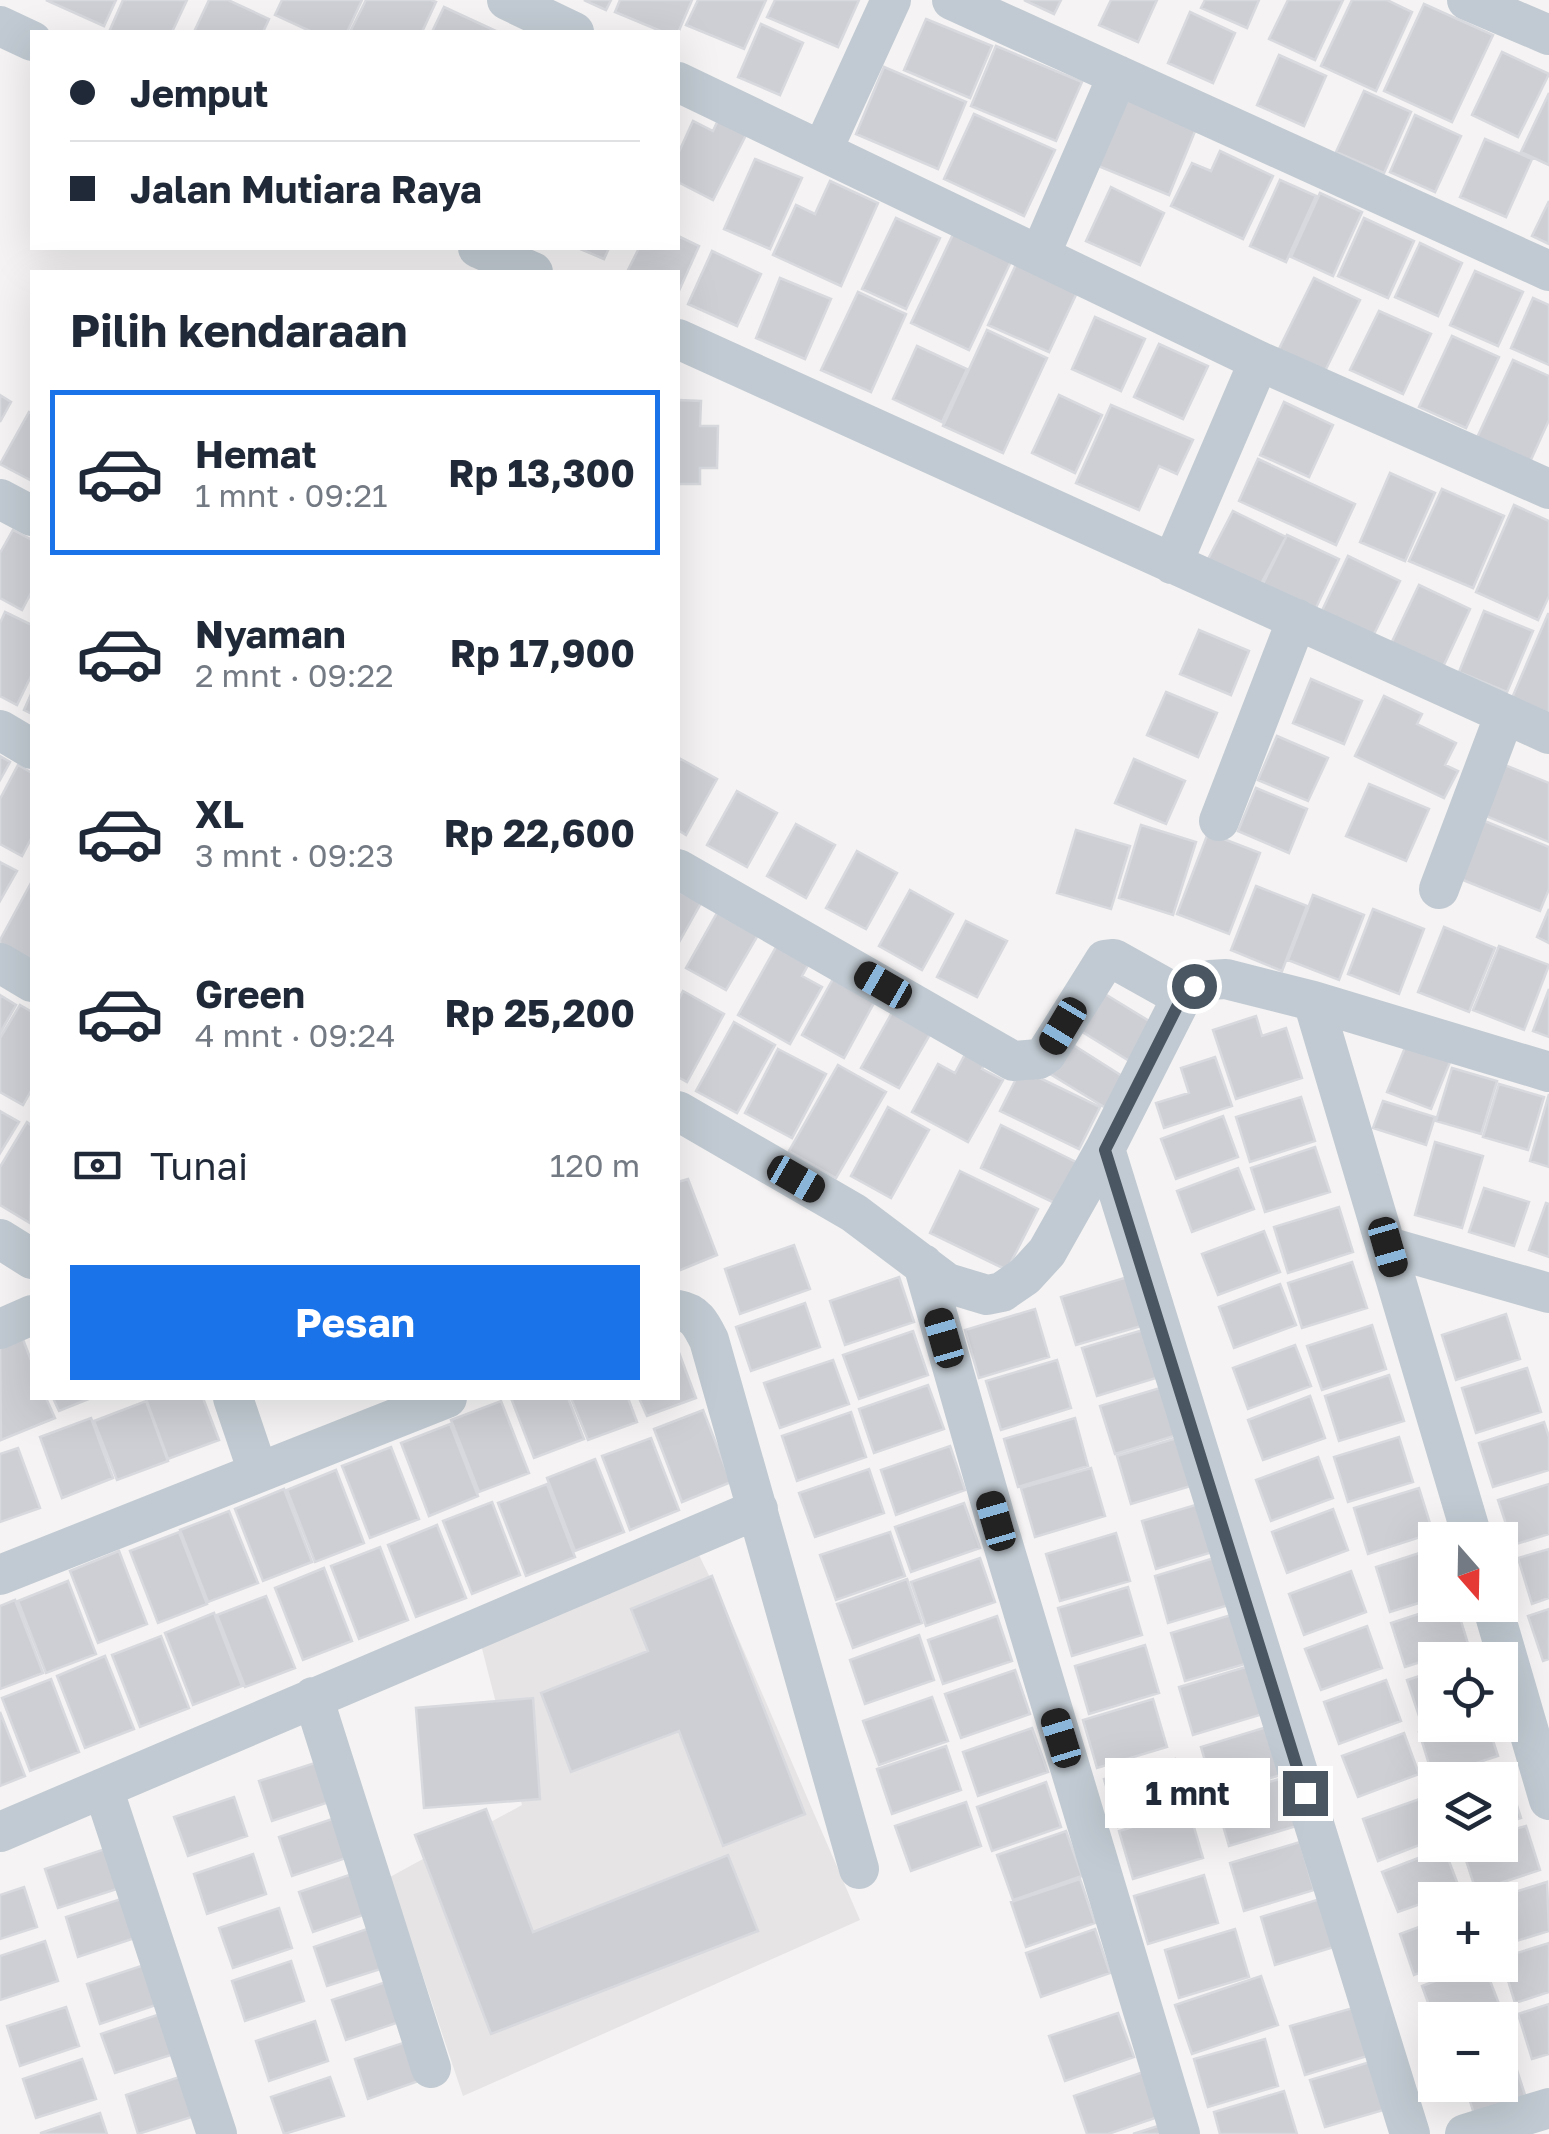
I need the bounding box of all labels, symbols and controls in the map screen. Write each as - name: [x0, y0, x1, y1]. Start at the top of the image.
- text: Jemput: [130, 70, 269, 115]
- text: Jalan Mutiara Raya: [130, 166, 482, 211]
- text: Pilih kendaraan: [70, 303, 407, 357]
- icon: car: [75, 428, 165, 518]
- text: Hemat: [195, 431, 317, 476]
- text: Rp 13,300: [448, 450, 635, 495]
- text: 1 mnt · 09:21: [195, 476, 387, 514]
- icon: car: [75, 608, 165, 698]
- text: Nyaman: [195, 611, 346, 656]
- text: Rp 17,900: [450, 630, 635, 675]
- text: 2 mnt · 09:22: [195, 656, 394, 694]
- icon: car: [75, 788, 165, 878]
- text: XL: [195, 791, 244, 836]
- text: Rp 22,600: [444, 810, 635, 855]
- text: 3 mnt · 09:23: [195, 836, 394, 874]
- car: [850, 957, 916, 1013]
- route start: [1172, 964, 1217, 1009]
- icon: car: [75, 968, 165, 1058]
- text: Green: [195, 971, 305, 1016]
- text: Rp 25,200: [445, 990, 635, 1035]
- car: [1035, 993, 1091, 1059]
- text: 4 mnt · 09:24: [195, 1016, 395, 1054]
- icon: cash: [70, 1138, 125, 1193]
- text: Tunai: [150, 1143, 248, 1188]
- text: 120 m: [550, 1146, 640, 1184]
- car: [763, 1151, 829, 1207]
- car: [1365, 1214, 1411, 1280]
- button: Pesan: [70, 1265, 640, 1380]
- car: [921, 1305, 967, 1371]
- car: [973, 1488, 1019, 1554]
- north arrow: [1418, 1522, 1518, 1622]
- map controls: [1418, 1522, 1518, 2102]
- button: locate: [1418, 1642, 1518, 1742]
- car: [1038, 1705, 1084, 1771]
- callout: 1 mnt: [1105, 1758, 1270, 1828]
- button: layers: [1418, 1762, 1518, 1862]
- route end: [1283, 1771, 1328, 1816]
- text: 1 mnt: [1145, 1774, 1230, 1812]
- button: +: [1418, 1882, 1518, 1982]
- button: −: [1418, 2002, 1518, 2102]

